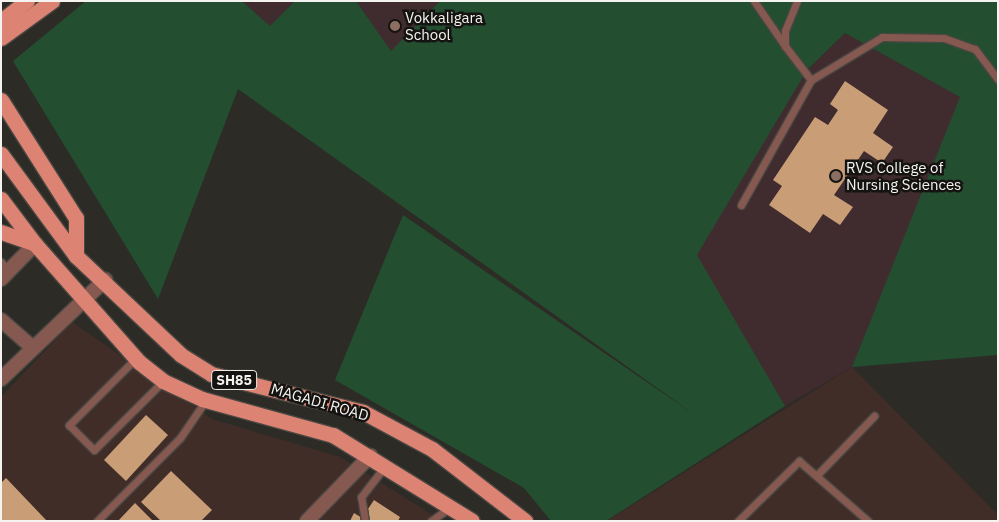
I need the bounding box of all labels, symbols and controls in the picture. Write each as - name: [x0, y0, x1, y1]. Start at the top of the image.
- place label: Vokkaligara School: [405, 8, 483, 43]
- marker: Vokkaligara School: [389, 20, 401, 32]
- place label: RVS College of Nursing Sciences: [846, 158, 961, 193]
- marker: RVS College of Nursing Sciences: [830, 170, 842, 182]
- road number: SH85: [210, 368, 258, 392]
- street label: MAGADI ROAD: [269, 379, 371, 425]

